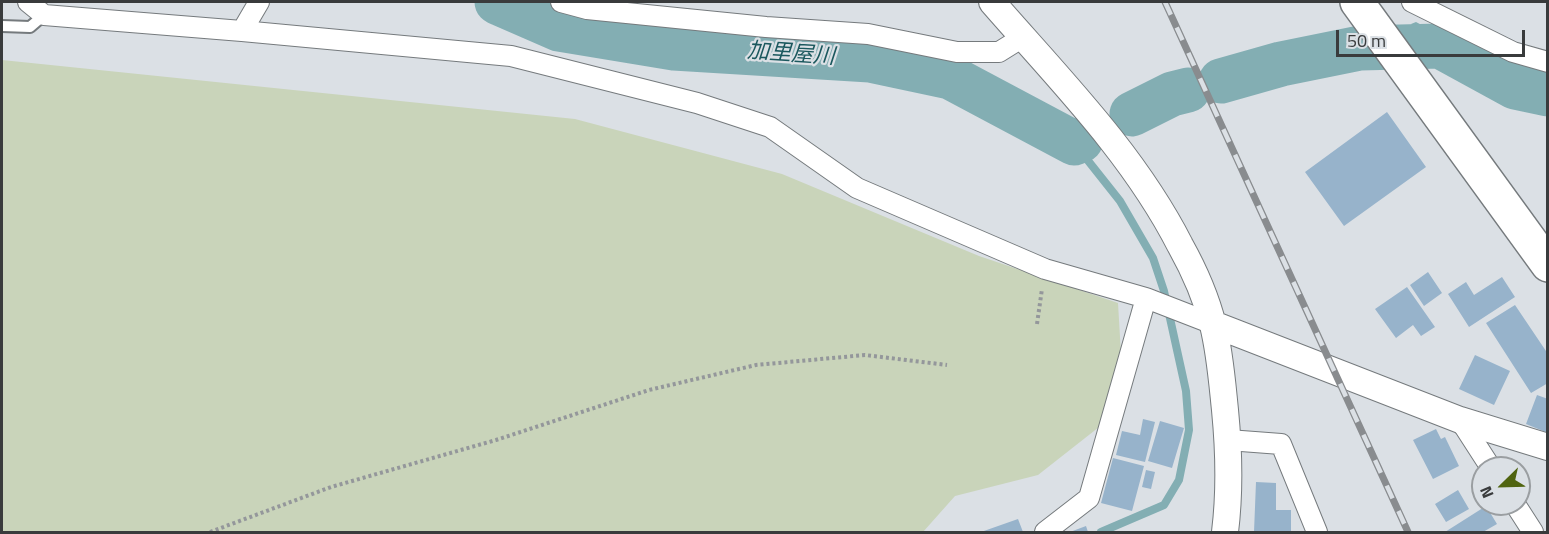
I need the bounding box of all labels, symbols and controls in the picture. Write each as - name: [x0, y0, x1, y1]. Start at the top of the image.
- scale bar: [1339, 18, 1528, 56]
- text: 50 m: [1347, 27, 1386, 54]
- water label: 加里屋川: [746, 39, 836, 71]
- north arrow: [1471, 456, 1531, 516]
- text: N: [1473, 482, 1499, 502]

